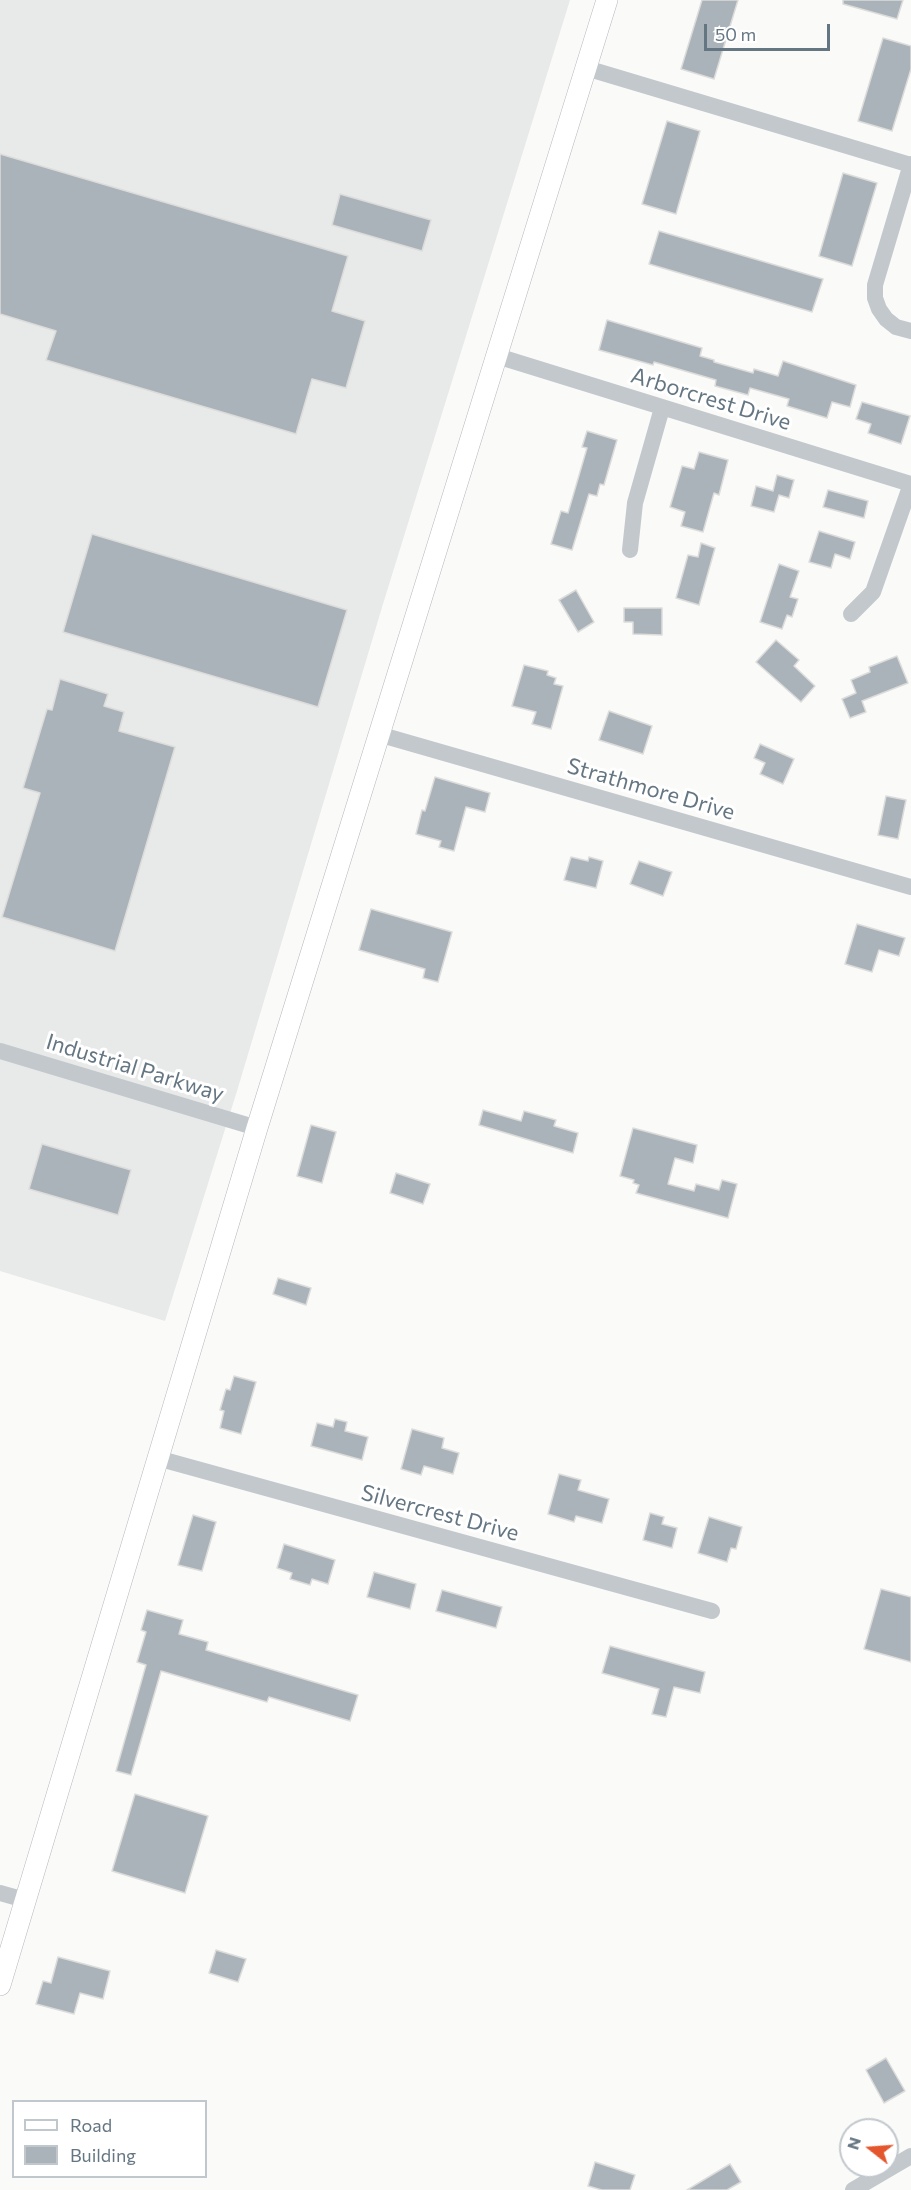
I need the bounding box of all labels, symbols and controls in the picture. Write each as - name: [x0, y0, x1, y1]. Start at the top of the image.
- scale bar: [707, 12, 833, 50]
- text: 50 m: [715, 23, 756, 45]
- street label: Arborcrest Drive: [628, 362, 794, 436]
- street label: Strathmore Drive: [564, 752, 738, 826]
- street label: Industrial Parkway: [43, 1028, 227, 1108]
- street label: Silvercrest Drive: [358, 1479, 522, 1547]
- legend: [12, 2100, 207, 2178]
- text: Road: [70, 2114, 112, 2136]
- north arrow: [839, 2118, 899, 2178]
- text: N: [842, 2135, 864, 2152]
- text: Building: [70, 2144, 136, 2166]

